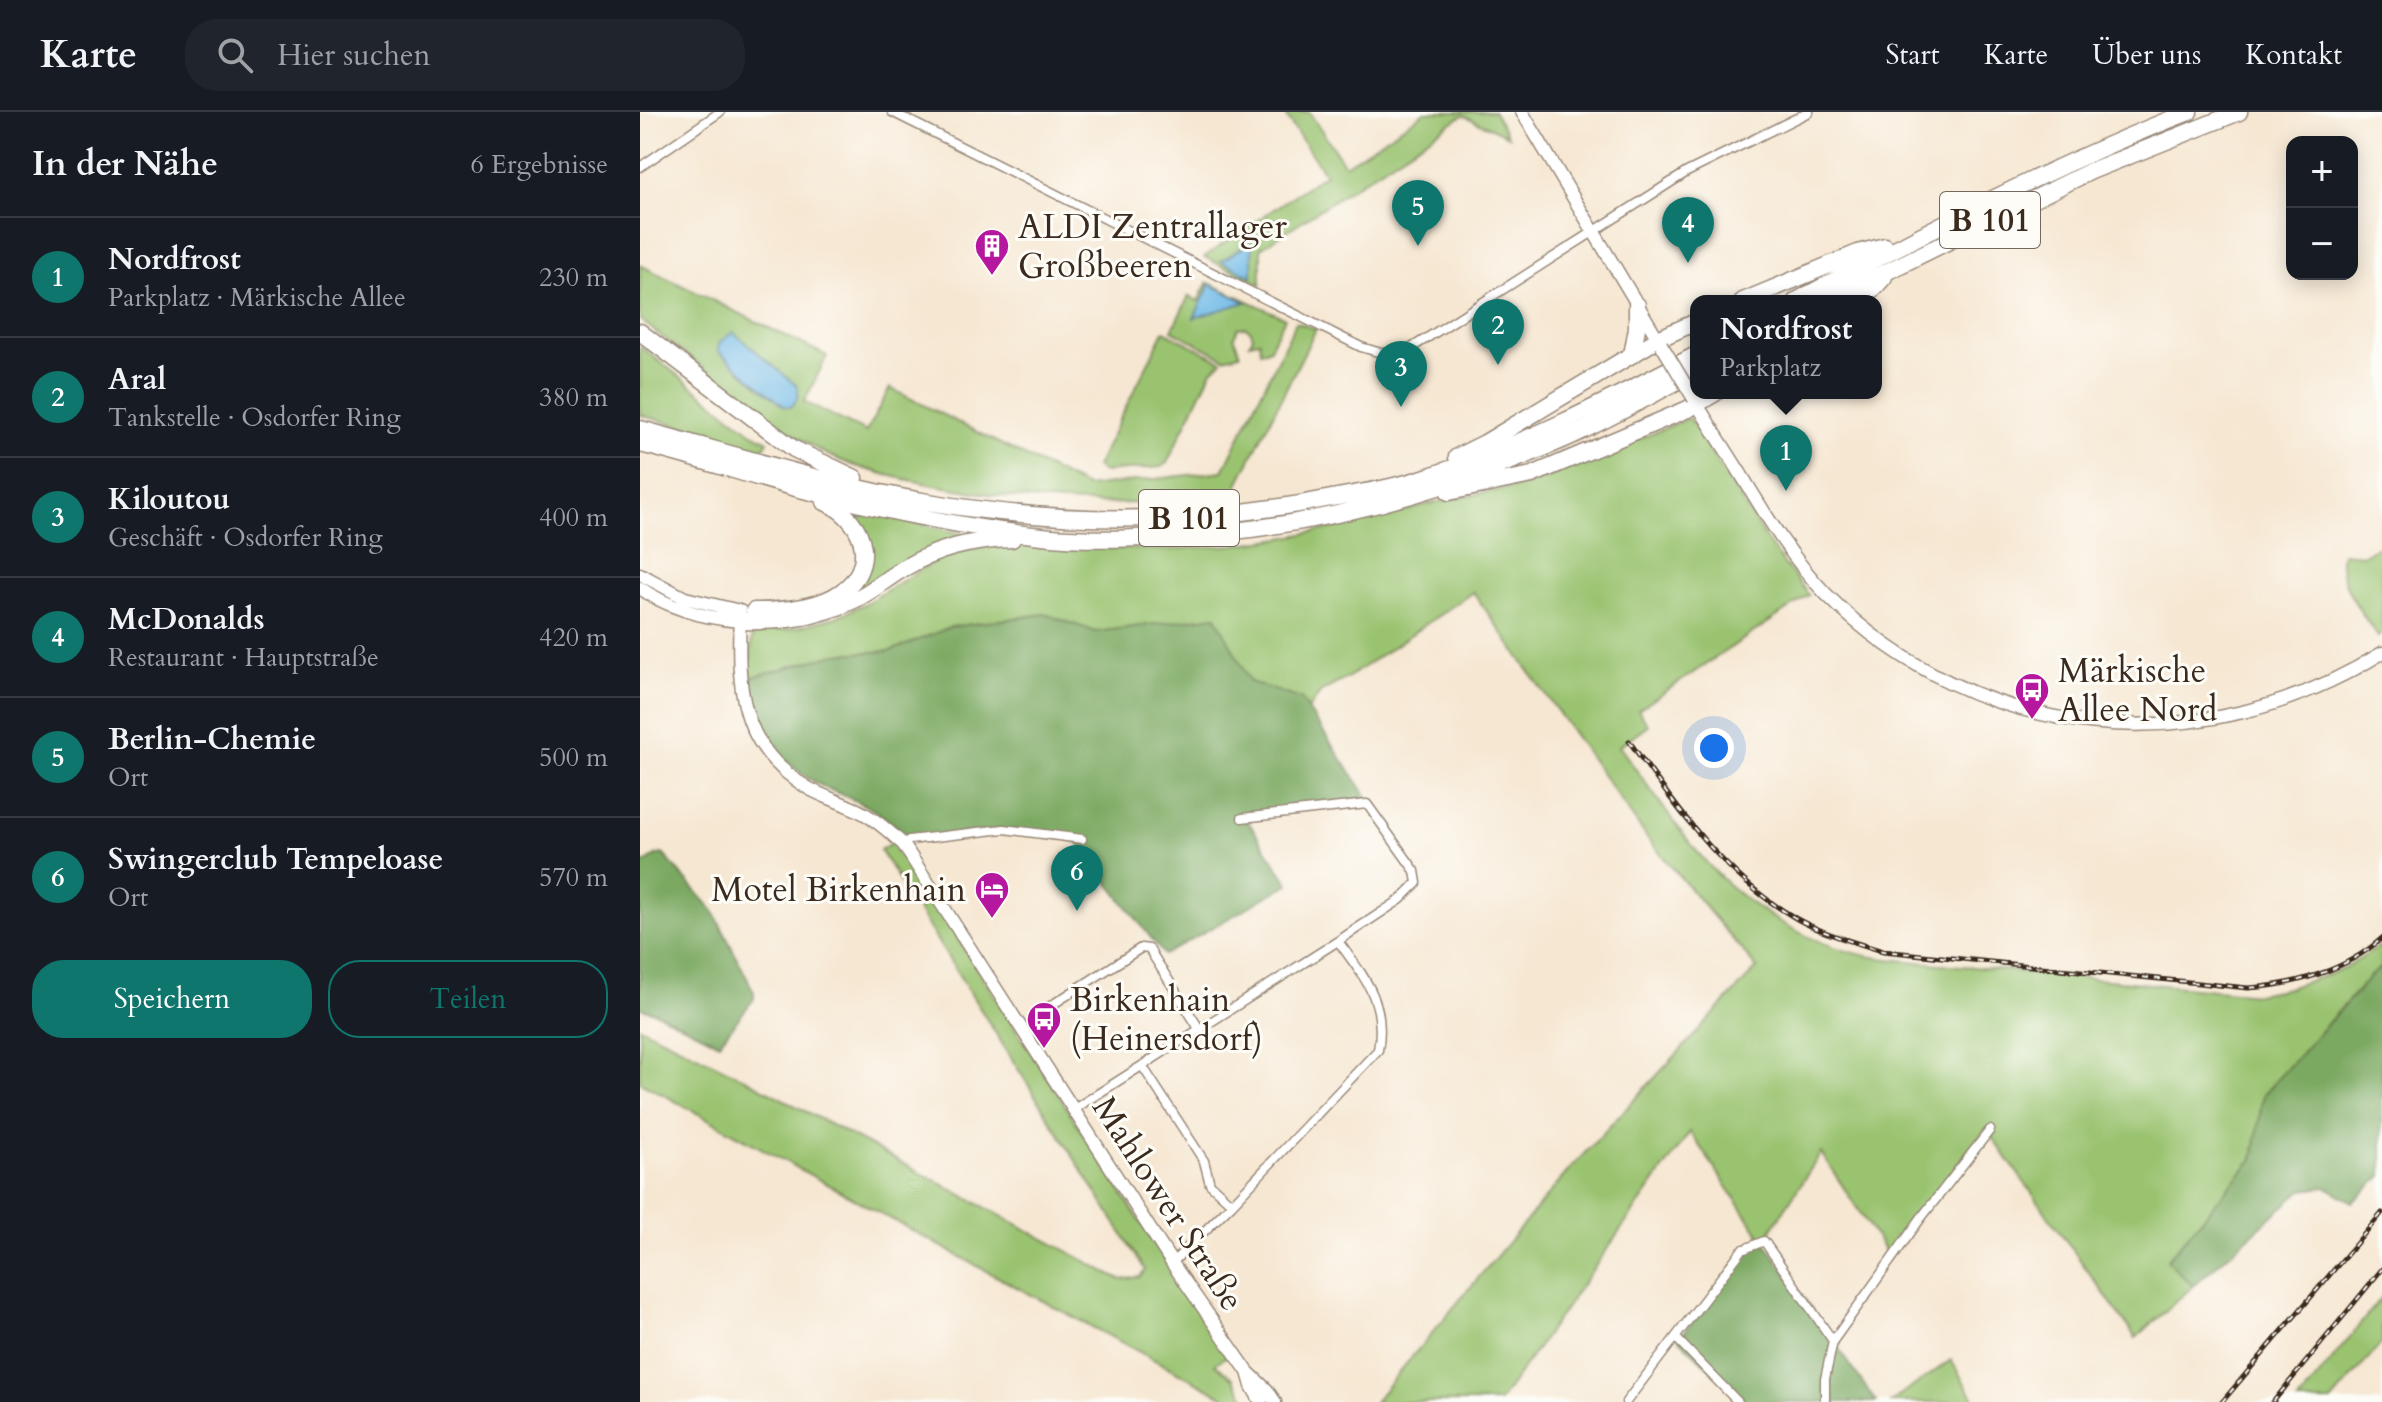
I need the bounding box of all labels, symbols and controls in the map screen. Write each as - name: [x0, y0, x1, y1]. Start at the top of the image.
- search box: [185, 19, 745, 91]
- text: Karte: [40, 29, 137, 81]
- icon: search: [213, 33, 257, 77]
- text: Hier suchen: [277, 35, 431, 76]
- text: Start: [1886, 36, 1940, 74]
- text: Karte: [1984, 36, 2048, 74]
- text: Über uns: [2092, 36, 2201, 74]
- text: Kontakt: [2245, 36, 2342, 74]
- map controls: [2286, 136, 2358, 280]
- button: +: [2286, 136, 2358, 208]
- text: In der Nähe: [32, 141, 218, 187]
- text: 6 Ergebnisse: [471, 147, 608, 182]
- pin: 5: [1392, 180, 1444, 246]
- road number: B 101: [1940, 192, 2040, 248]
- pin: 4: [1662, 197, 1714, 263]
- place label: ALDI Zentrallager Großbeeren: [1018, 204, 1287, 289]
- button: −: [2286, 208, 2358, 280]
- building icon: ALDI Zentrallager Großbeeren: [973, 227, 1011, 277]
- text: Nordfrost: [108, 239, 241, 280]
- text: 1: [51, 260, 65, 295]
- text: 230 m: [539, 260, 608, 295]
- text: Parkplatz · Märkische Allee: [108, 280, 406, 315]
- popup: [1690, 295, 1882, 399]
- pin: 2: [1472, 299, 1524, 365]
- text: Nordfrost: [1720, 309, 1852, 350]
- pin: 3: [1375, 341, 1427, 407]
- text: Parkplatz: [1720, 350, 1821, 385]
- text: Aral: [108, 359, 166, 400]
- text: 2: [51, 380, 65, 415]
- text: 380 m: [539, 380, 608, 415]
- text: Tankstelle · Osdorfer Ring: [108, 400, 401, 435]
- pin: 1: [1760, 425, 1812, 491]
- text: Kiloutou: [108, 479, 230, 520]
- road number: B 101: [1139, 490, 1239, 546]
- text: 3: [51, 500, 65, 535]
- text: 400 m: [539, 500, 608, 535]
- text: Geschäft · Osdorfer Ring: [108, 520, 383, 555]
- text: McDonalds: [108, 599, 265, 640]
- text: 4: [51, 620, 65, 655]
- text: 420 m: [539, 620, 608, 655]
- text: Restaurant · Hauptstraße: [108, 640, 379, 675]
- place label: Märkische Allee Nord: [2058, 648, 2217, 733]
- bus stop icon: Märkische Allee Nord: [2013, 671, 2051, 721]
- text: Berlin-Chemie: [108, 719, 316, 760]
- your location: [1694, 728, 1734, 768]
- text: 5: [51, 740, 65, 775]
- text: 500 m: [539, 740, 608, 775]
- text: Ort: [108, 760, 148, 795]
- text: Swingerclub Tempeloase: [108, 839, 443, 880]
- pin: 6: [1051, 845, 1103, 911]
- text: 6: [51, 860, 65, 895]
- text: 570 m: [539, 860, 608, 895]
- place label: Motel Birkenhain: [711, 867, 966, 913]
- hotel icon: Motel Birkenhain: [973, 870, 1011, 920]
- text: Ort: [108, 880, 148, 915]
- button: Speichern: [32, 960, 312, 1038]
- button: Teilen: [328, 960, 608, 1038]
- place label: Birkenhain (Heinersdorf): [1070, 977, 1263, 1062]
- bus stop icon: Birkenhain (Heinersdorf): [1025, 1000, 1063, 1050]
- street label: Mahlower Straße: [1082, 1087, 1255, 1320]

